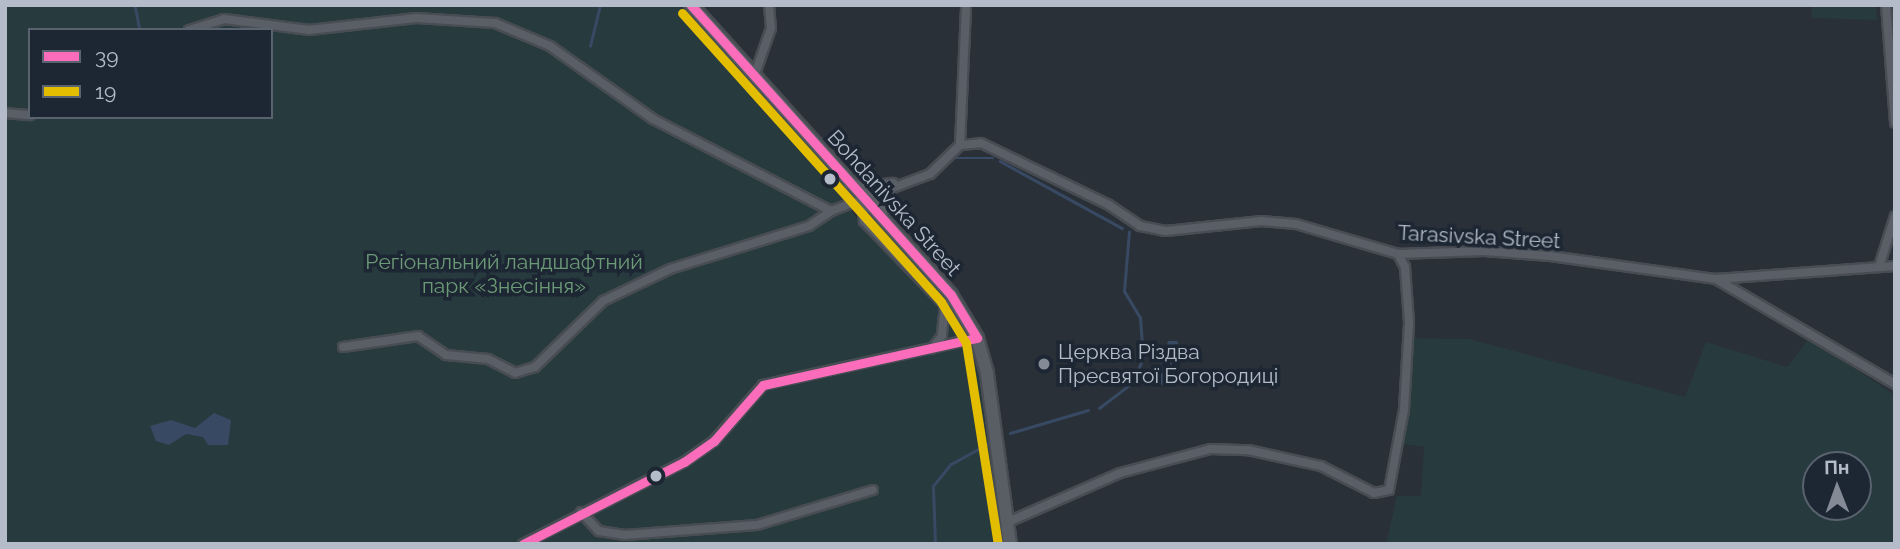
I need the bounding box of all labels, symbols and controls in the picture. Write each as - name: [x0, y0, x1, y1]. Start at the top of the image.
- legend: [28, 28, 273, 119]
- text: 39: [95, 44, 119, 69]
- text: 19: [95, 79, 116, 104]
- street label: Bohdanivska Street: [822, 125, 966, 281]
- unlabelled marker: [823, 172, 837, 186]
- street label: Tarasivska Street: [1397, 220, 1561, 254]
- park label: Регіональний ландшафтний парк «Знесіння»: [365, 249, 643, 299]
- place label: Церква Різдва Пресвятої Богородиці: [1058, 339, 1278, 389]
- marker: Церква Різдва Пресвятої Богородиці: [1036, 356, 1052, 372]
- north arrow: [1802, 451, 1872, 521]
- text: Пн: [1824, 456, 1849, 478]
- unlabelled marker: [649, 469, 663, 483]

